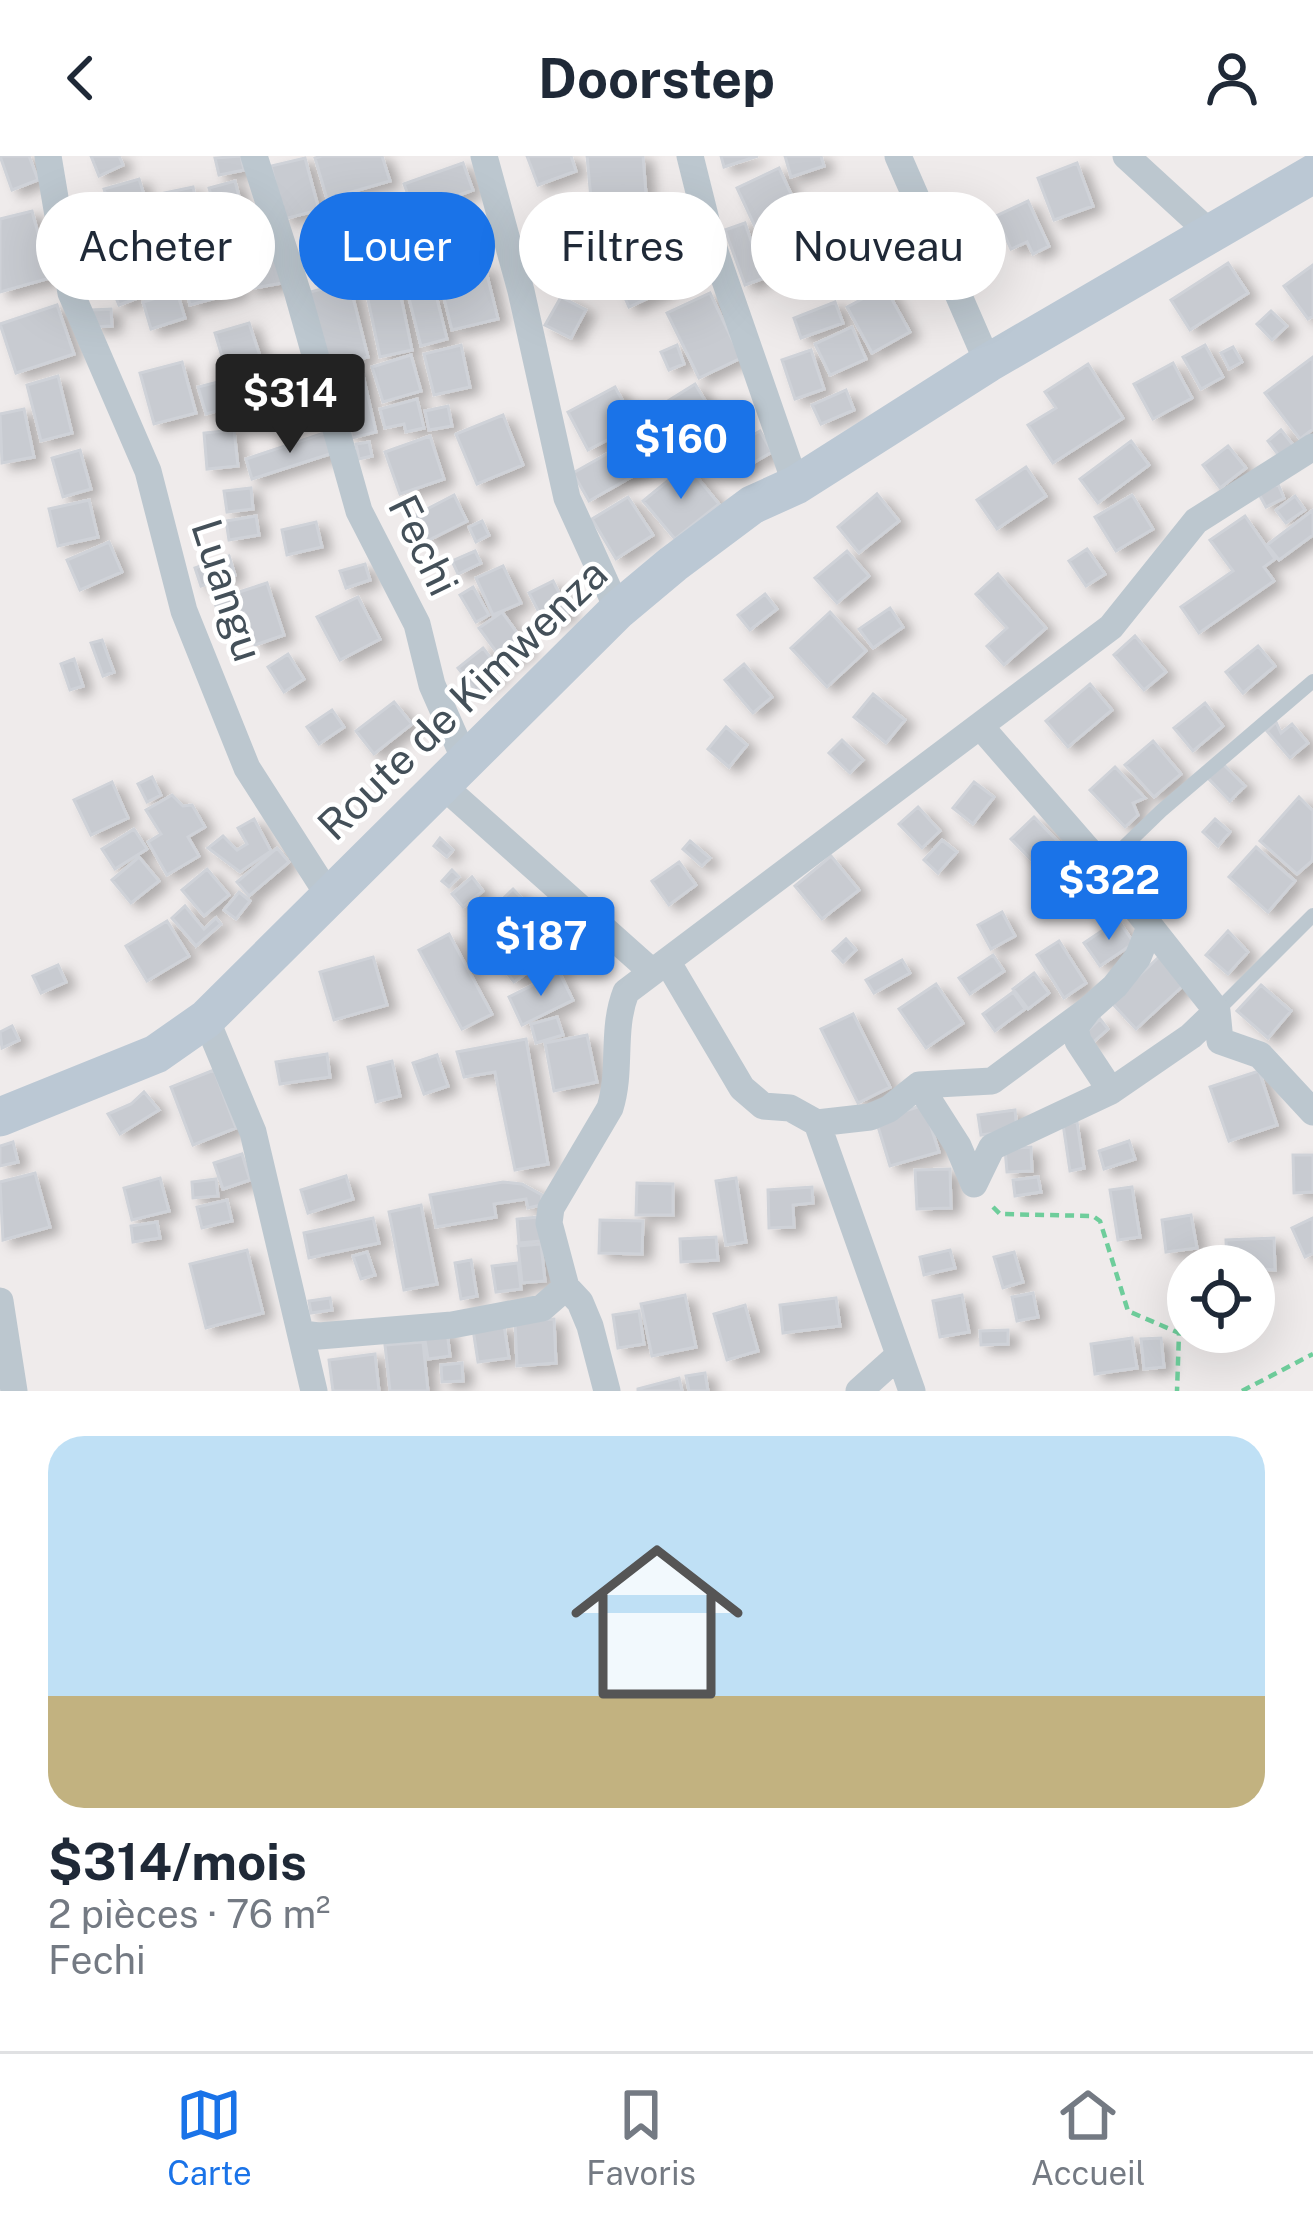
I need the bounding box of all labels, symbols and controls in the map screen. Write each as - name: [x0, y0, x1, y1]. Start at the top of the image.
- icon: back: [48, 45, 114, 111]
- icon: person: [1199, 45, 1265, 111]
- text: Doorstep: [538, 47, 775, 110]
- chip: Acheter: [36, 192, 275, 300]
- chip: Louer: [299, 192, 495, 300]
- chip: Filtres: [519, 192, 727, 300]
- chip: Nouveau: [751, 192, 1006, 300]
- pin: $314: [219, 354, 361, 456]
- text: $314: [243, 370, 337, 416]
- pin: $160: [610, 400, 752, 502]
- text: $160: [634, 416, 728, 462]
- street label: Fechi: [379, 487, 469, 603]
- street label: Luangu: [182, 513, 274, 667]
- street label: Route de Kimwenza: [307, 549, 617, 849]
- pin: $322: [1038, 841, 1180, 943]
- text: $322: [1058, 857, 1160, 903]
- pin: $187: [470, 897, 612, 999]
- text: $187: [494, 913, 588, 959]
- map controls: [1167, 1245, 1275, 1353]
- button: locate: [1167, 1245, 1275, 1353]
- icon: home: [549, 1514, 765, 1730]
- text: $314/mois: [48, 1832, 307, 1891]
- text: 2 pièces · 76 m²: [48, 1891, 330, 1937]
- text: Fechi: [48, 1937, 146, 1983]
- tab: Carte: [167, 2082, 252, 2192]
- tab: Favoris: [586, 2082, 696, 2192]
- tab: Accueil: [1031, 2082, 1146, 2192]

